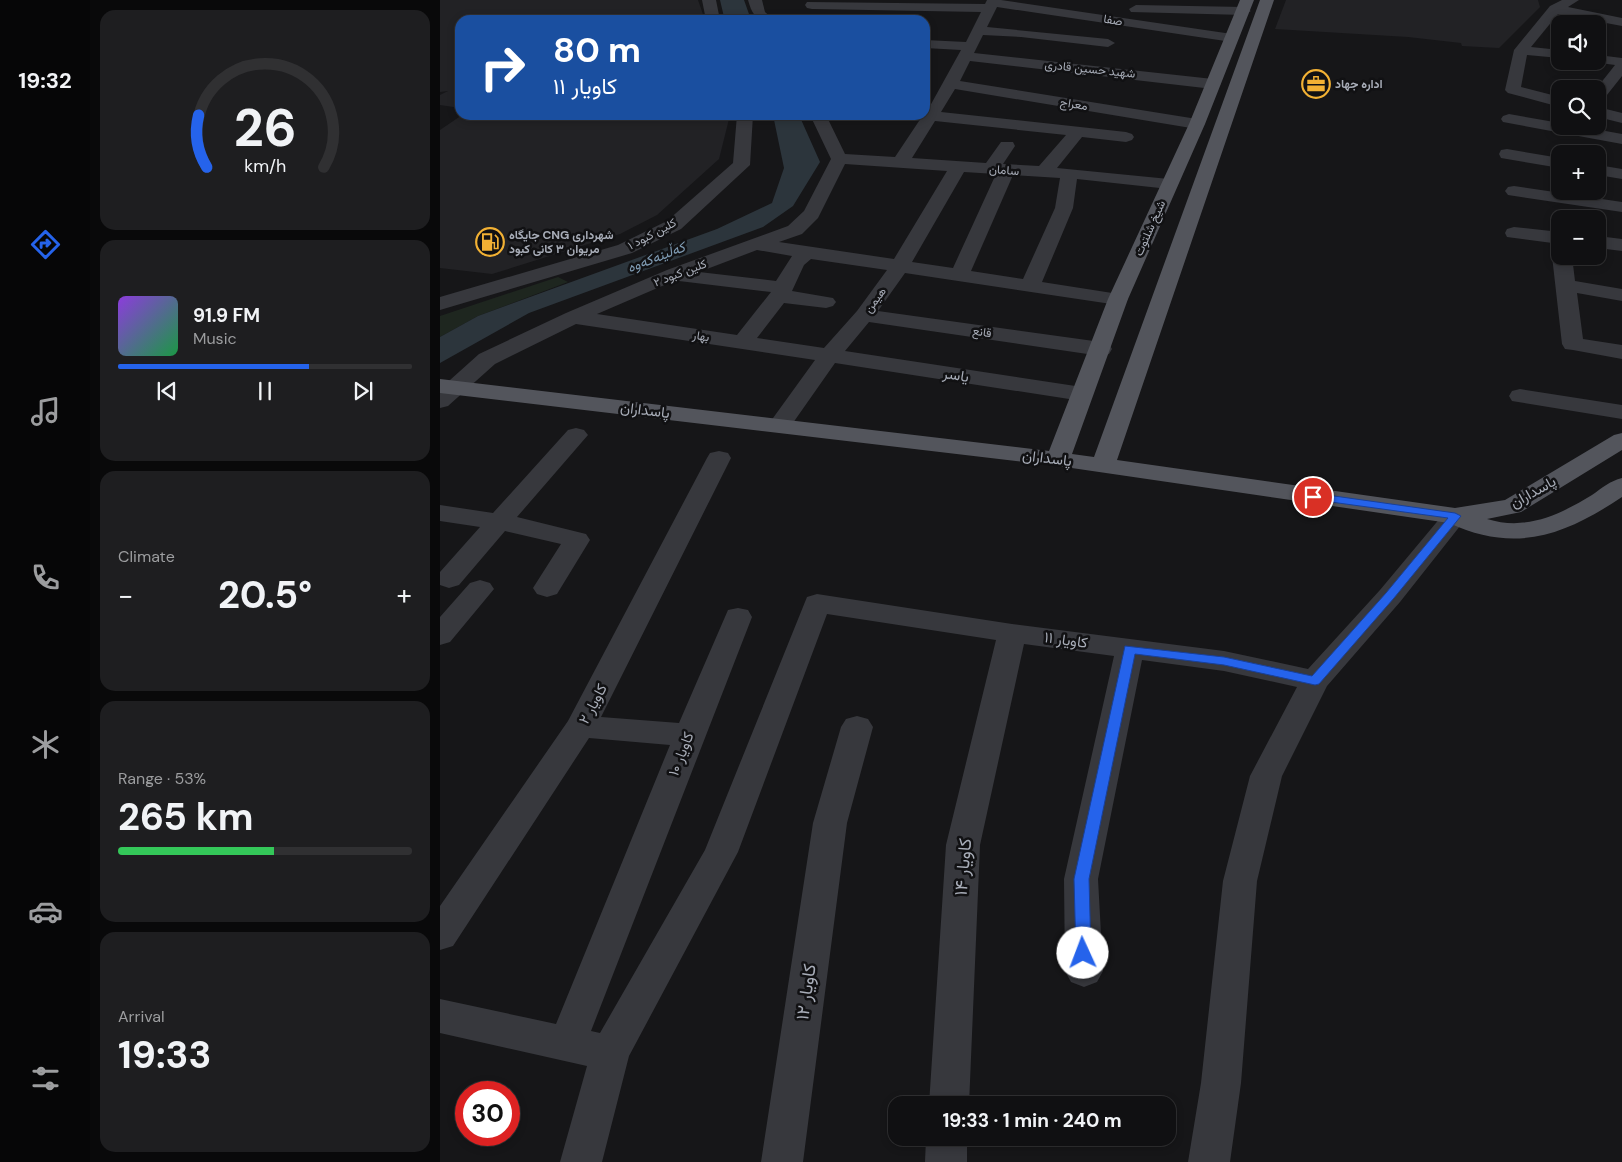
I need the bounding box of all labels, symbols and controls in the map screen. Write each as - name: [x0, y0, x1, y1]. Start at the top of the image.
- street label: صفا: [1102, 11, 1124, 29]
- map controls: [1551, 15, 1606, 265]
- button: sound: [1551, 15, 1606, 70]
- text: 80 m: [553, 27, 641, 73]
- icon: right: [470, 35, 535, 100]
- street label: شهید حسین قادری: [1044, 56, 1136, 82]
- text: 19:32: [18, 66, 72, 95]
- office icon: اداره جهاد: [1301, 69, 1331, 99]
- text: کاویار ۱۱: [553, 72, 617, 101]
- place label: اداره جهاد: [1335, 76, 1383, 92]
- button: search: [1551, 80, 1606, 135]
- text: 26: [234, 94, 296, 162]
- street label: معراج: [1059, 94, 1089, 115]
- button: +: [1551, 145, 1606, 200]
- text: km/h: [244, 154, 286, 178]
- street label: سامان: [988, 161, 1020, 179]
- street label: شیخ شلتوت: [1131, 198, 1170, 259]
- button: −: [1551, 210, 1606, 265]
- street label: کلین کبود ۱: [625, 214, 679, 254]
- icon: directions: [28, 227, 63, 262]
- fuel station icon: جایگاه CNG شهرداری مریوان ۳ کانی کبود: [475, 227, 505, 257]
- place label: جایگاه CNG شهرداری مریوان ۳ کانی کبود: [509, 227, 614, 257]
- water label: کەڵینەکەوە: [624, 237, 690, 276]
- street label: کلین کبود ۲: [651, 256, 709, 290]
- street label: هیمن: [860, 284, 890, 316]
- text: 91.9 FM: [193, 303, 260, 328]
- street label: قانع: [971, 323, 993, 342]
- street label: بهار: [690, 327, 711, 345]
- text: Music: [193, 328, 237, 349]
- street label: یاسر: [940, 363, 971, 387]
- icon: previous: [153, 377, 181, 405]
- icon: pause: [251, 377, 279, 405]
- icon: next: [349, 377, 377, 405]
- icon: music: [28, 394, 63, 429]
- street label: پاسداران: [619, 397, 671, 423]
- street label: پاسداران: [1021, 445, 1073, 471]
- street label: پاسداران: [1506, 471, 1560, 513]
- pin: [1292, 476, 1334, 518]
- icon: arrive: [1299, 483, 1327, 511]
- text: Climate: [118, 546, 175, 567]
- icon: phone: [28, 560, 63, 595]
- text: 20.5°: [218, 570, 312, 620]
- text: −: [118, 577, 133, 614]
- text: +: [397, 577, 412, 614]
- street label: کاویار ۱۱: [1043, 627, 1089, 653]
- street label: کاویار ۲: [574, 680, 612, 728]
- icon: climate: [28, 727, 63, 762]
- street label: کاویار ۱۰: [663, 729, 699, 779]
- text: Range · 53%: [118, 768, 206, 789]
- text: 265 km: [118, 792, 254, 842]
- street label: کاویار ۱۴: [949, 837, 977, 897]
- icon: car: [28, 894, 63, 929]
- position arrow: [1056, 926, 1108, 978]
- street label: کاویار ۱۲: [790, 962, 822, 1022]
- text: Arrival: [118, 1006, 165, 1027]
- text: 19:33: [118, 1030, 211, 1080]
- icon: filters: [28, 1061, 63, 1096]
- speed limit sign: 30: [455, 1081, 520, 1146]
- text: 19:33 · 1 min · 240 m: [942, 1108, 1122, 1133]

